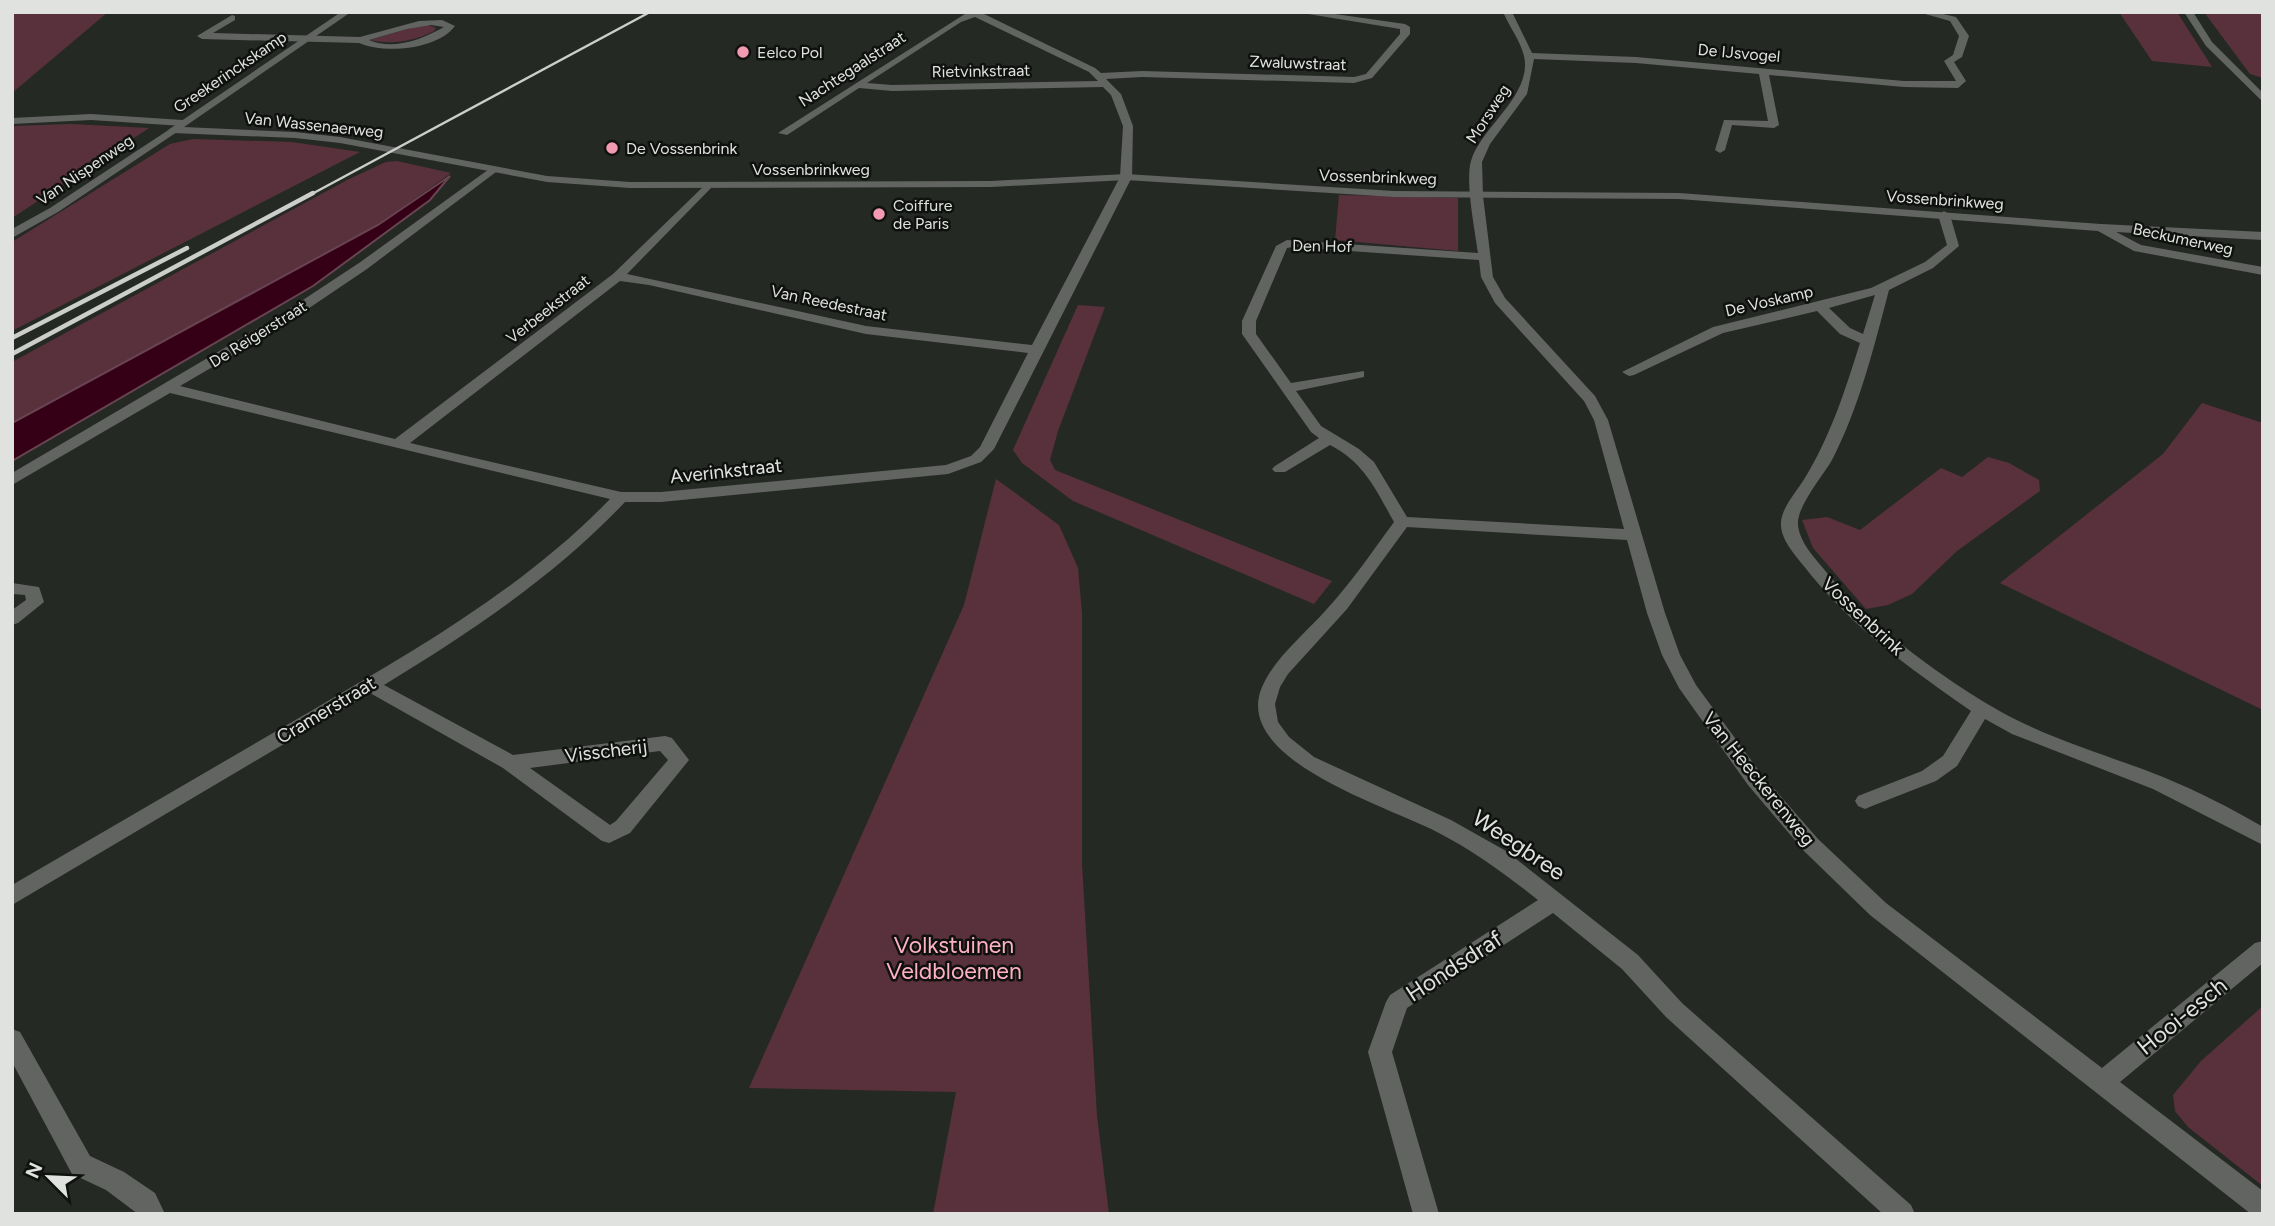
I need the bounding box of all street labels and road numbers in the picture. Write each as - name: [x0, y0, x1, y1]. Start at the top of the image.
- street label: Greekerinckskamp: [170, 27, 290, 117]
- street label: Nachtegaalstraat: [795, 27, 909, 111]
- street label: De IJsvogel: [1697, 40, 1781, 66]
- street label: Zwaluwstraat: [1249, 52, 1347, 74]
- street label: Rietvinkstraat: [932, 61, 1030, 81]
- street label: Morsweg: [1462, 81, 1514, 147]
- street label: Van Wassenaerweg: [244, 108, 384, 142]
- street label: Van Nispenweg: [33, 131, 137, 209]
- street label: Vossenbrinkweg: [752, 160, 870, 179]
- street label: Vossenbrinkweg: [1319, 165, 1437, 189]
- street label: Vossenbrinkweg: [1885, 186, 2005, 214]
- street label: Beckumerweg: [2131, 219, 2235, 259]
- street label: Den Hof: [1292, 236, 1352, 256]
- street label: Verbeekstraat: [503, 271, 593, 347]
- street label: Van Reedestraat: [769, 281, 889, 325]
- street label: De Voskamp: [1723, 282, 1815, 320]
- street label: De Reigerstraat: [206, 297, 310, 371]
- street label: Averinkstraat: [669, 454, 783, 488]
- street label: Vossenbrink: [1817, 572, 1909, 660]
- street label: Cramerstraat: [272, 671, 380, 749]
- street label: Van Heeckerenweg: [1698, 707, 1820, 851]
- street label: Visscherij: [564, 735, 648, 767]
- street label: Weegbree: [1467, 804, 1571, 886]
- street label: Hondsdraf: [1401, 924, 1508, 1007]
- street label: Hooi-esch: [2131, 971, 2233, 1061]

